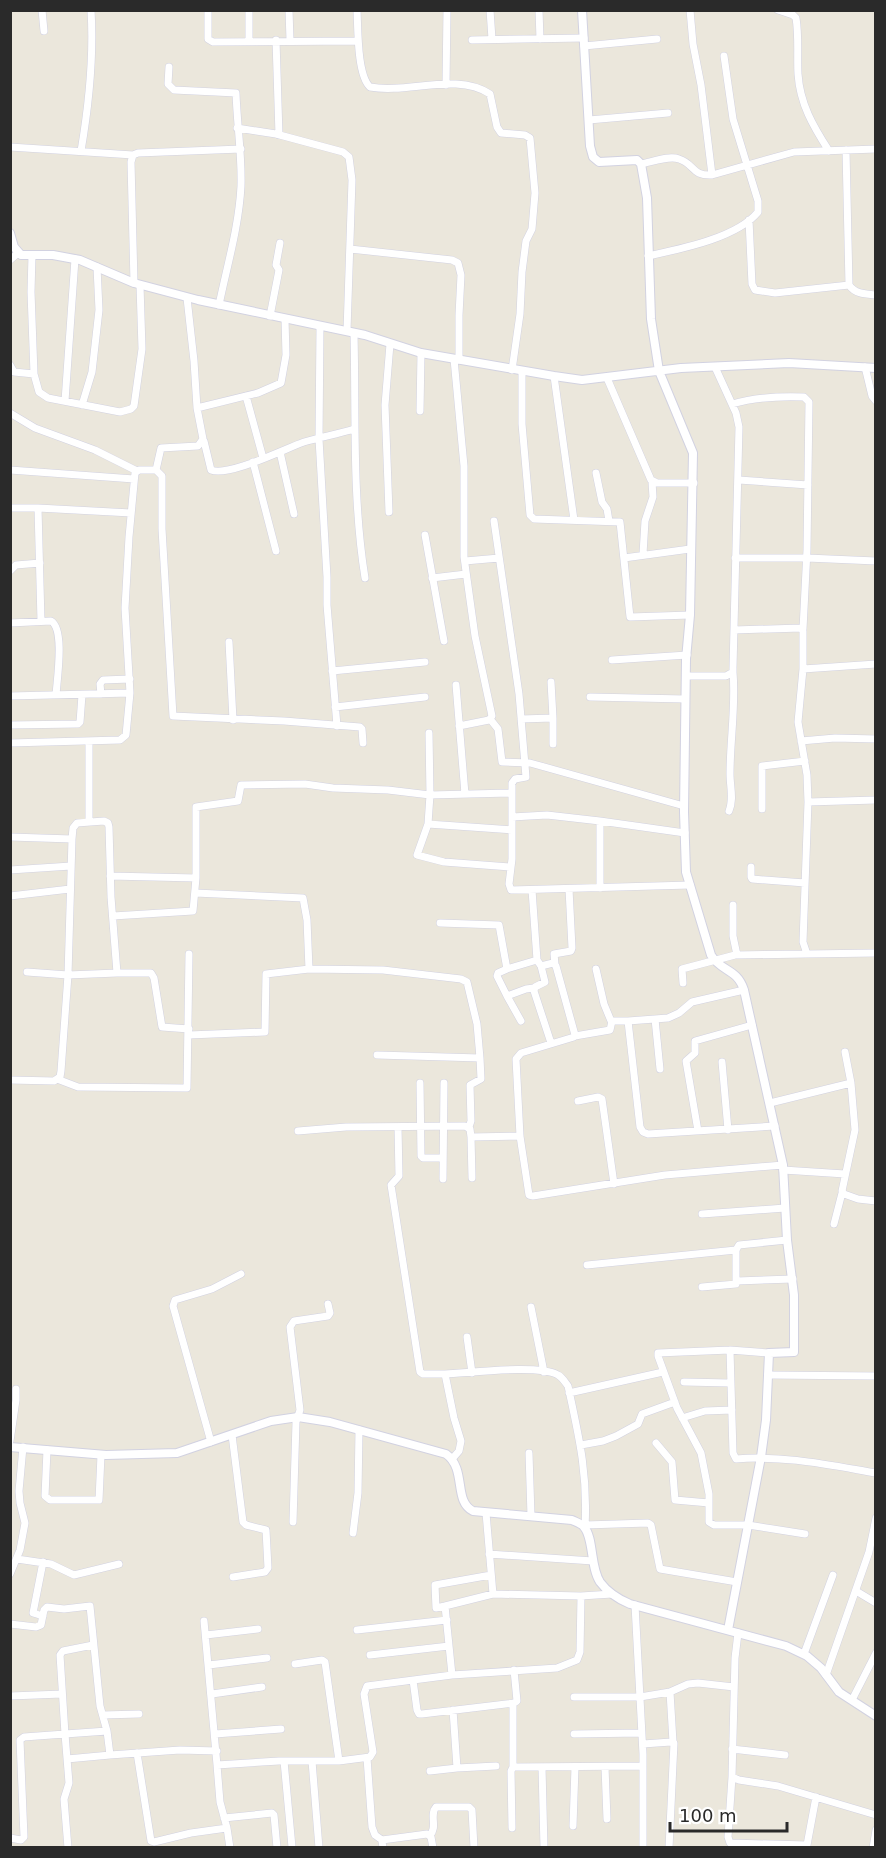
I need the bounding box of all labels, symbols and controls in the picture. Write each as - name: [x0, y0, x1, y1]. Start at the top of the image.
- scale bar: [670, 1795, 787, 1833]
- text: 100 m: [679, 1805, 737, 1826]

